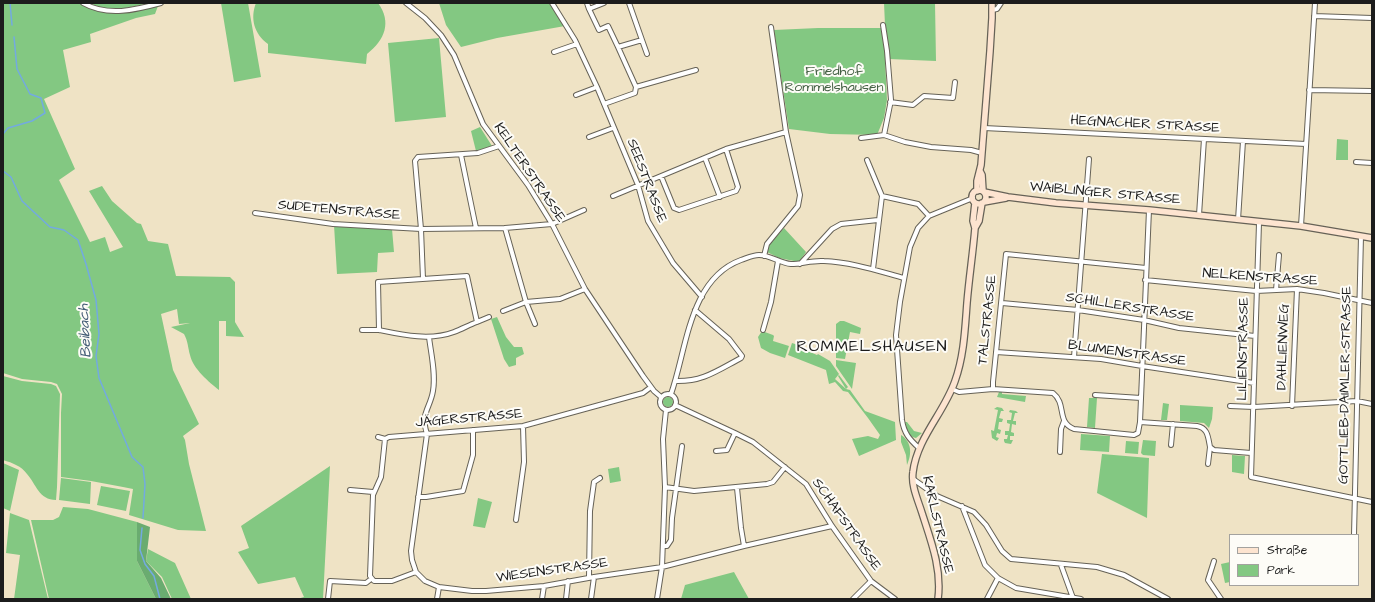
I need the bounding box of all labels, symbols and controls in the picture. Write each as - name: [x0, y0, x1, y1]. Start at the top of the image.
- park label: Friedhof Rommelshausen: [784, 64, 884, 96]
- street label: HEGNACHER STRASSE: [1070, 113, 1220, 137]
- street label: KELTERSTRASSE: [489, 120, 569, 226]
- street label: SEESTRASSE: [622, 137, 670, 225]
- street label: WAIBLINGER STRASSE: [1029, 179, 1181, 209]
- street label: SUDETENSTRASSE: [277, 197, 401, 225]
- street label: NELKENSTRASSE: [1202, 266, 1318, 290]
- street label: TALSTRASSE: [975, 274, 1001, 366]
- street label: GOTTLIEB-DAIMLER-STRASSE: [1336, 286, 1356, 484]
- street label: SCHILLERSTRASSE: [1064, 290, 1196, 326]
- street label: LILIENSTRASSE: [1235, 297, 1253, 401]
- street label: DAHLIENWEG: [1274, 303, 1294, 391]
- water label: Beibach: [76, 304, 96, 358]
- street label: BLUMENSTRASSE: [1067, 337, 1187, 371]
- district label: ROMMELSHAUSEN: [796, 338, 948, 358]
- street label: JÄGERSTRASSE: [415, 406, 523, 432]
- street label: KARLSTRASSE: [918, 474, 956, 576]
- street label: SCHAFSTRASSE: [808, 476, 884, 574]
- legend: [1229, 534, 1359, 586]
- text: Straße: [1267, 542, 1307, 559]
- street label: WIESENSTRASSE: [495, 555, 609, 587]
- text: Park: [1267, 562, 1295, 579]

